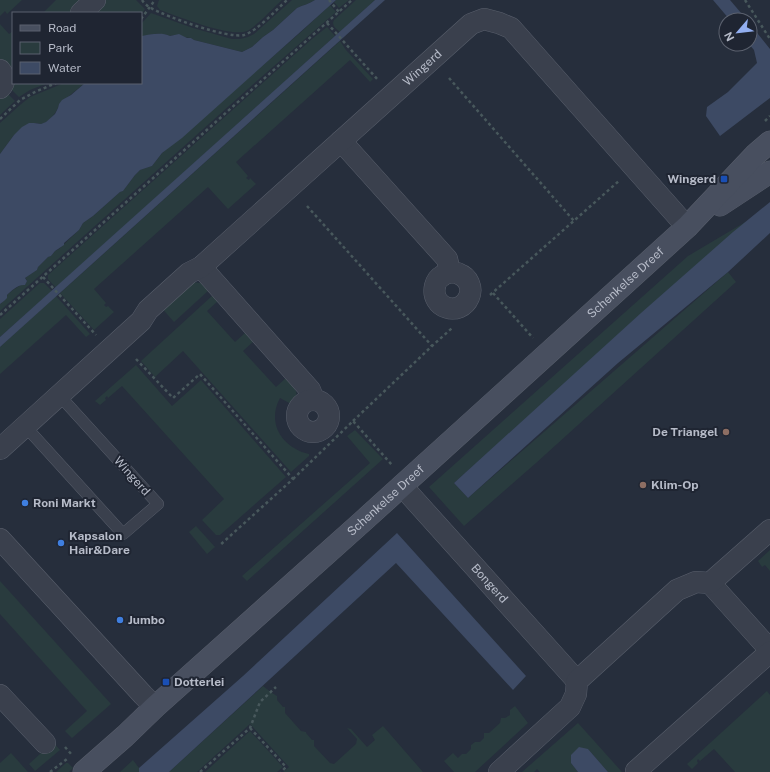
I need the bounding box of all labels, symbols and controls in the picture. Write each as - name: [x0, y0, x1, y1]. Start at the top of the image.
- legend: [12, 12, 142, 84]
- north arrow: [718, 12, 758, 52]
- text: Road: [48, 21, 76, 35]
- text: N: [722, 30, 736, 43]
- text: Park: [48, 41, 74, 55]
- street label: Wingerd: [400, 47, 445, 89]
- text: Water: [48, 61, 82, 75]
- place label: Wingerd: [667, 172, 716, 186]
- marker: Wingerd: [719, 174, 729, 184]
- street label: Schenkelse Dreef: [584, 244, 667, 321]
- place label: De Triangel: [652, 425, 718, 439]
- marker: De Triangel: [721, 427, 731, 437]
- street label: Wingerd: [111, 454, 153, 498]
- street label: Schenkelse Dreef: [344, 462, 427, 539]
- place label: Klim-Op: [651, 478, 698, 492]
- marker: Klim-Op: [638, 480, 648, 490]
- place label: Roni Markt: [33, 496, 96, 510]
- marker: Roni Markt: [20, 498, 30, 508]
- place label: Kapsalon Hair&Dare: [69, 529, 130, 557]
- marker: Kapsalon Hair&Dare: [56, 538, 66, 548]
- street label: Bongerd: [468, 561, 511, 606]
- place label: Jumbo: [128, 613, 165, 627]
- marker: Jumbo: [115, 615, 125, 625]
- place label: Dotterlei: [174, 675, 224, 689]
- marker: Dotterlei: [161, 677, 171, 687]

